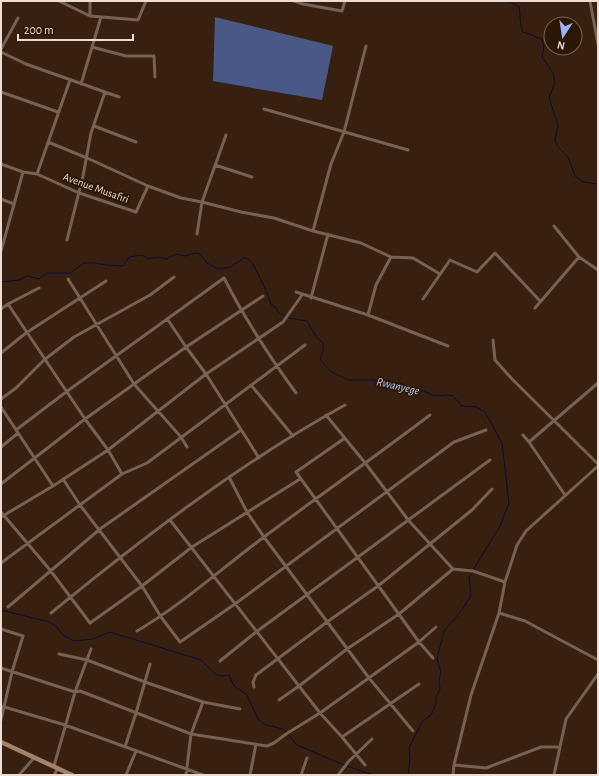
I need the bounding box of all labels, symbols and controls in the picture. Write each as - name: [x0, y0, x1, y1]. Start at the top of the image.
- scale bar: [18, 16, 133, 42]
- north arrow: [543, 16, 583, 56]
- text: 200 m: [24, 24, 54, 36]
- text: N: [556, 39, 566, 51]
- street label: Avenue Musafiri: [62, 171, 130, 205]
- water label: Rwanyege: [375, 375, 421, 397]

